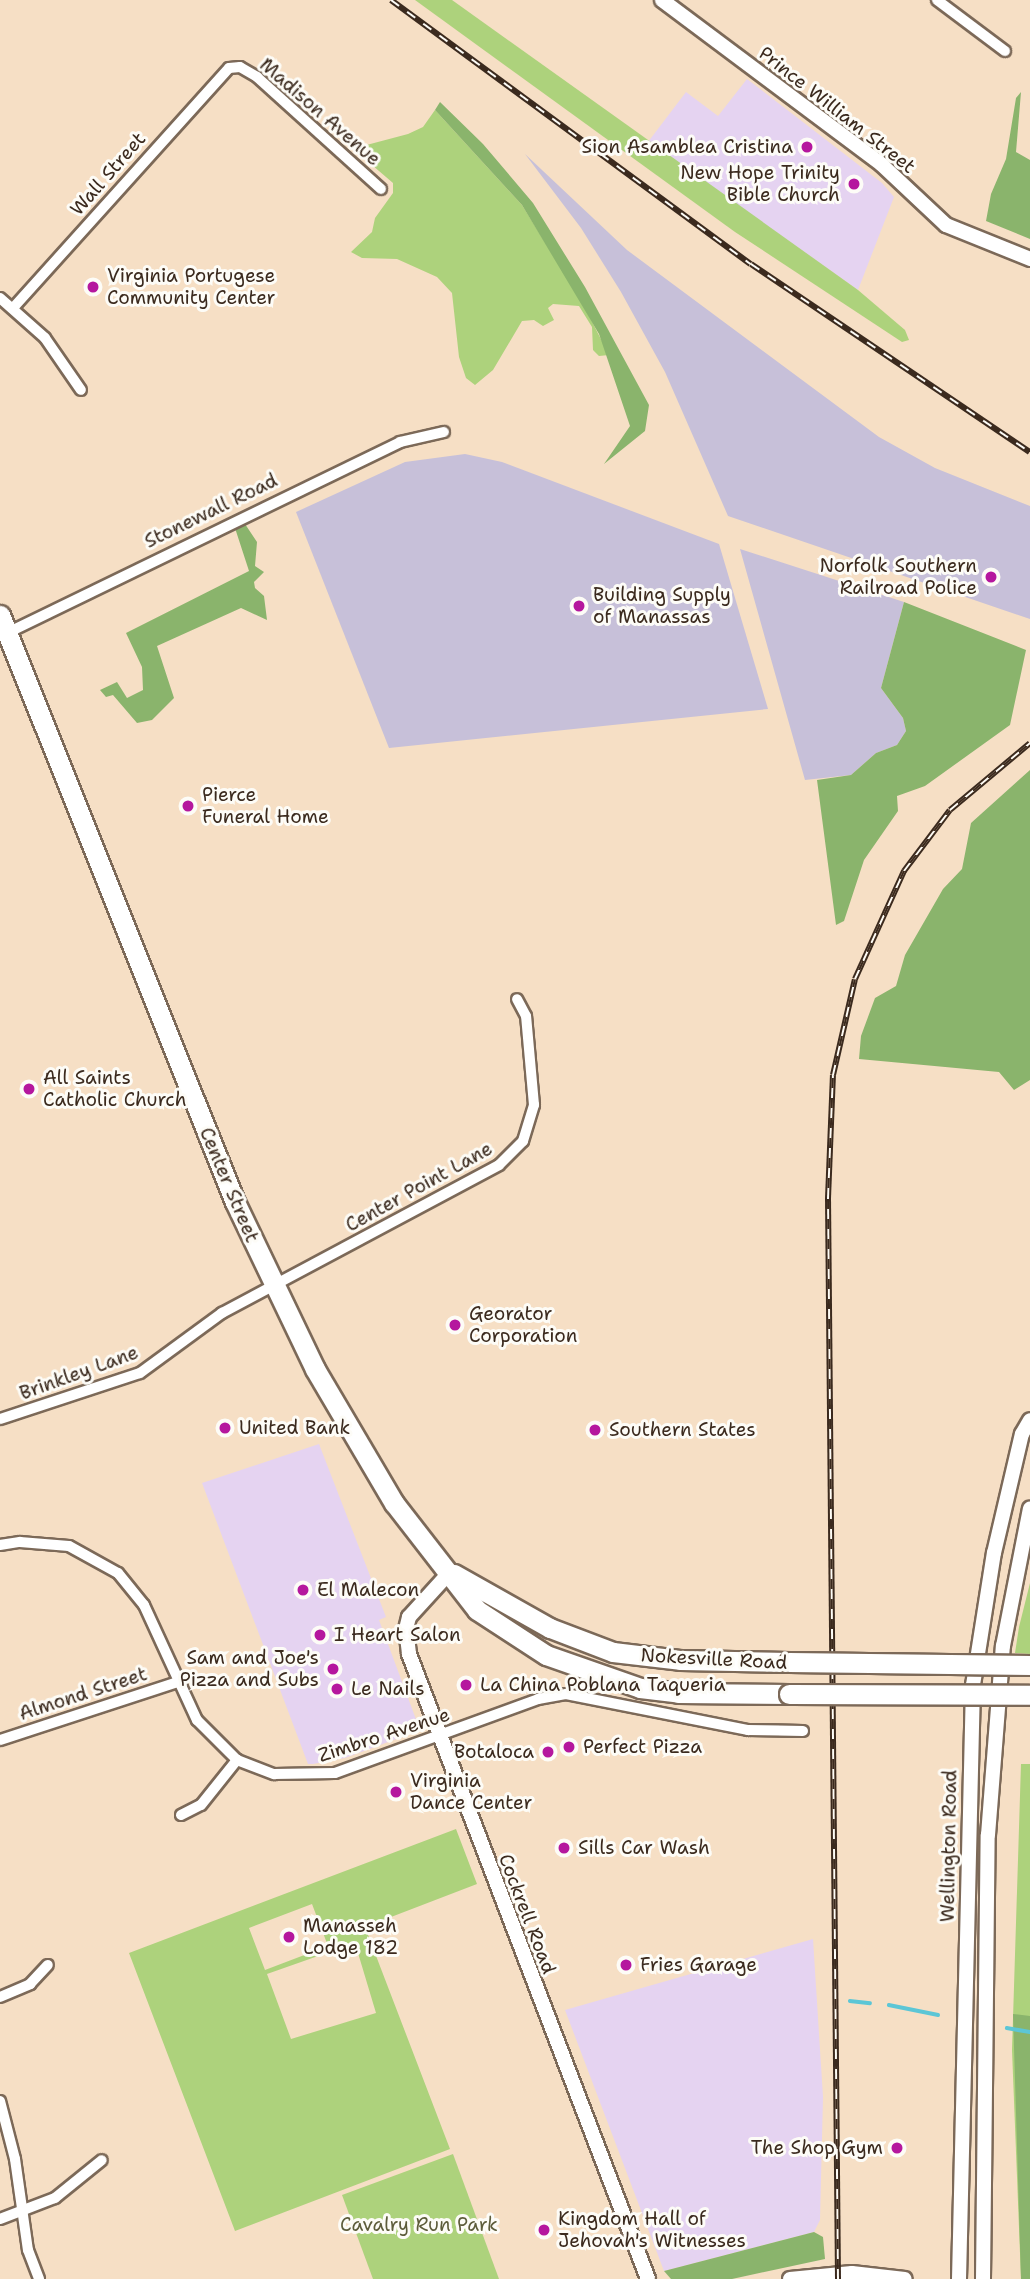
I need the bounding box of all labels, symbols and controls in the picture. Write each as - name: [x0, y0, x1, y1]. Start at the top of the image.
- street label: Prince William Street: [754, 42, 920, 178]
- street label: Madison Avenue: [255, 53, 385, 171]
- street label: Wall Street: [66, 128, 150, 220]
- place label: Sion Asamblea Cristina: [581, 136, 793, 158]
- marker: Sion Asamblea Cristina: [799, 139, 815, 155]
- place label: New Hope Trinity Bible Church: [680, 162, 840, 206]
- marker: New Hope Trinity Bible Church: [846, 176, 862, 192]
- place label: Virginia Portugese Community Center: [107, 265, 276, 309]
- marker: Virginia Portugese Community Center: [85, 279, 101, 295]
- street label: Stonewall Road: [141, 469, 281, 553]
- place label: Norfolk Southern Railroad Police: [819, 555, 977, 599]
- marker: Norfolk Southern Railroad Police: [983, 569, 999, 585]
- place label: Building Supply of Manassas: [593, 584, 731, 628]
- marker: Building Supply of Manassas: [571, 598, 587, 614]
- place label: Pierce Funeral Home: [202, 784, 329, 828]
- marker: Pierce Funeral Home: [180, 798, 196, 814]
- place label: All Saints Catholic Church: [43, 1067, 187, 1111]
- marker: All Saints Catholic Church: [21, 1081, 37, 1097]
- street label: Center Street: [195, 1124, 263, 1246]
- street label: Center Point Lane: [342, 1137, 496, 1237]
- place label: Georator Corporation: [469, 1303, 577, 1347]
- marker: Georator Corporation: [447, 1317, 463, 1333]
- street label: Brinkley Lane: [17, 1341, 141, 1405]
- place label: United Bank: [239, 1417, 350, 1439]
- place label: Southern States: [609, 1419, 756, 1441]
- marker: United Bank: [217, 1420, 233, 1436]
- marker: Southern States: [587, 1422, 603, 1438]
- place label: El Malecon: [317, 1579, 419, 1601]
- marker: El Malecon: [295, 1582, 311, 1598]
- place label: I Heart Salon: [334, 1624, 461, 1646]
- marker: I Heart Salon: [312, 1627, 328, 1643]
- street label: Nokesville Road: [640, 1644, 788, 1674]
- place label: Sam and Joe's Pizza and Subs: [180, 1647, 319, 1691]
- marker: Sam and Joe's Pizza and Subs: [325, 1661, 341, 1677]
- street label: Almond Street: [16, 1663, 150, 1725]
- place label: La China Poblana Taqueria: [480, 1674, 725, 1696]
- marker: La China Poblana Taqueria: [458, 1677, 474, 1693]
- place label: Le Nails: [351, 1678, 425, 1700]
- marker: Le Nails: [329, 1681, 345, 1697]
- street label: Zimbro Avenue: [315, 1703, 453, 1767]
- place label: Perfect Pizza: [583, 1736, 702, 1758]
- marker: Perfect Pizza: [561, 1739, 577, 1755]
- place label: Botaloca: [454, 1741, 534, 1763]
- marker: Botaloca: [540, 1744, 556, 1760]
- place label: Virginia Dance Center: [410, 1770, 532, 1814]
- street label: Wellington Road: [936, 1770, 962, 1922]
- marker: Virginia Dance Center: [388, 1784, 404, 1800]
- place label: Sills Car Wash: [578, 1837, 710, 1859]
- marker: Sills Car Wash: [556, 1840, 572, 1856]
- street label: Cockrell Road: [494, 1851, 560, 1977]
- place label: Manasseh Lodge 182: [303, 1915, 398, 1959]
- marker: Manasseh Lodge 182: [281, 1929, 297, 1945]
- place label: Fries Garage: [640, 1954, 757, 1976]
- marker: Fries Garage: [618, 1957, 634, 1973]
- place label: The Shop Gym: [751, 2137, 883, 2159]
- marker: The Shop Gym: [889, 2140, 905, 2156]
- place label: Kingdom Hall of Jehovah's Witnesses: [558, 2208, 746, 2252]
- park label: Cavalry Run Park: [340, 2214, 498, 2236]
- marker: Kingdom Hall of Jehovah's Witnesses: [536, 2222, 552, 2238]

